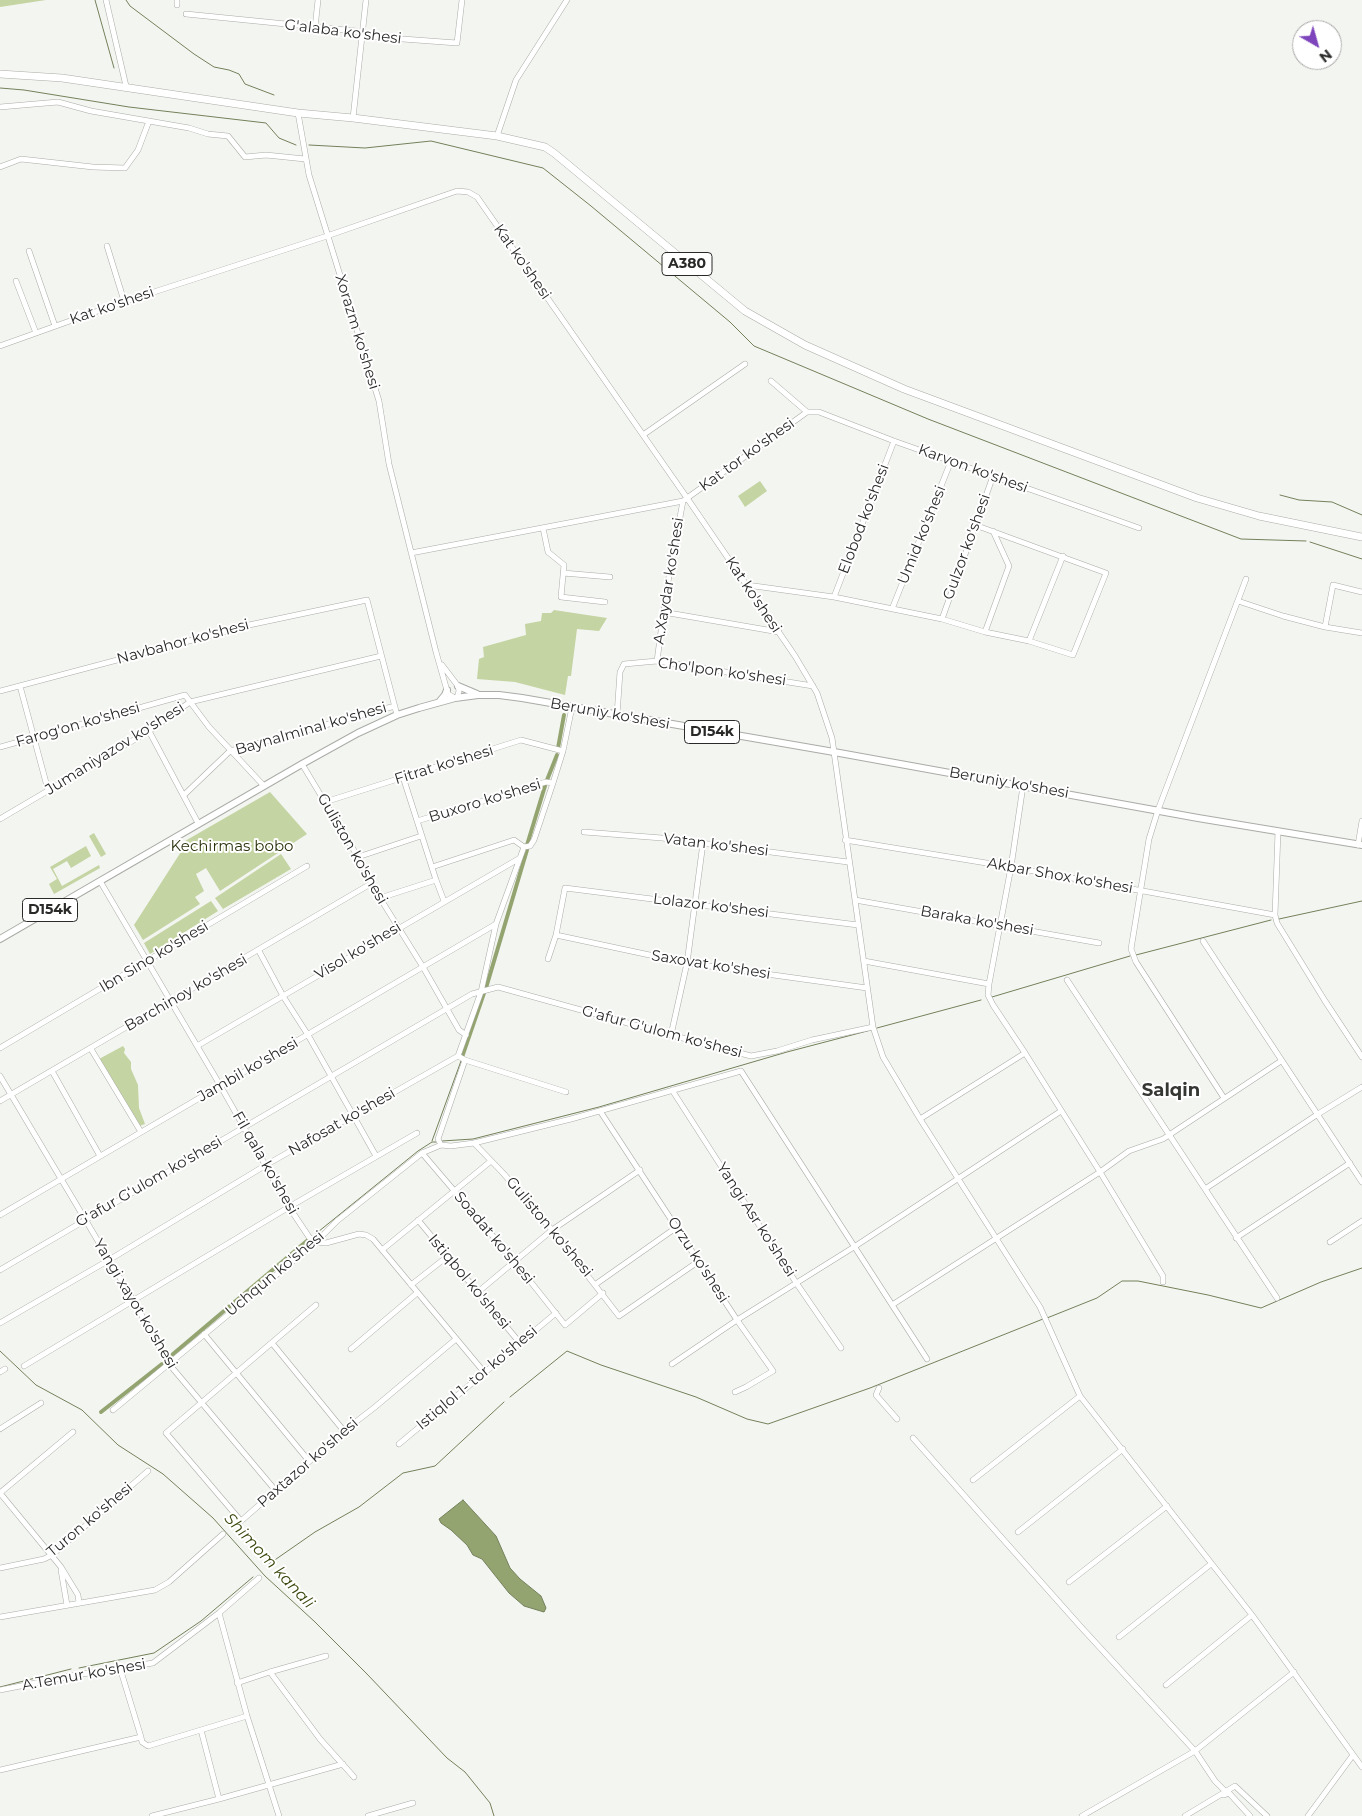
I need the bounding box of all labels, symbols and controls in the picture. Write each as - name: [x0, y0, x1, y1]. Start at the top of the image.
- street label: G'alaba ko'shesi: [283, 16, 403, 48]
- north arrow: [1292, 20, 1342, 70]
- text: N: [1316, 45, 1336, 67]
- street label: Kat ko'shesi: [489, 221, 555, 303]
- road number: A380: [662, 252, 712, 276]
- street label: Xorazm ko'shesi: [331, 272, 383, 392]
- street label: Kat ko'shesi: [67, 283, 157, 329]
- street label: Kat tor ko'shesi: [696, 414, 798, 496]
- street label: Karvon ko'shesi: [916, 441, 1030, 497]
- street label: Elobod ko'shesi: [835, 462, 893, 576]
- street label: Umid ko'shesi: [894, 483, 950, 587]
- street label: Gulzor ko'shesi: [940, 492, 994, 602]
- street label: A.Xaydar ko'shesi: [650, 516, 688, 646]
- street label: Kat ko'shesi: [721, 553, 785, 637]
- street label: Navbahor ko'shesi: [115, 616, 251, 668]
- street label: Cho'lpon ko'shesi: [657, 654, 787, 690]
- street label: Beruniy ko'shesi: [549, 695, 671, 733]
- street label: Farog'on ko'shesi: [14, 699, 142, 751]
- street label: Jumaniyazov ko'shesi: [42, 699, 188, 799]
- street label: Baynalminal ko'shesi: [233, 699, 389, 759]
- road number: D154k: [684, 720, 740, 744]
- street label: Fitrat ko'shesi: [392, 741, 496, 789]
- street label: Beruniy ko'shesi: [948, 764, 1070, 802]
- street label: Buxoro ko'shesi: [427, 775, 543, 827]
- street label: Guliston ko'shesi: [313, 790, 391, 908]
- street label: Vatan ko'shesi: [662, 830, 770, 860]
- park label: Kechirmas bobo: [171, 838, 293, 856]
- street label: Akbar Shox ko'shesi: [986, 854, 1134, 898]
- street label: Lolazor ko'shesi: [652, 890, 770, 922]
- road number: D154k: [22, 898, 78, 922]
- street label: Baraka ko'shesi: [919, 902, 1035, 940]
- street label: Ibn Sino ko'shesi: [96, 917, 212, 997]
- street label: Visol ko'shesi: [312, 918, 404, 984]
- street label: Saxovat ko'shesi: [650, 947, 772, 983]
- street label: Barchinoy ko'shesi: [121, 951, 251, 1035]
- street label: G'afur G'ulom ko'shesi: [580, 1002, 744, 1062]
- street label: Jambil ko'shesi: [194, 1034, 302, 1106]
- district label: Salqin: [1142, 1080, 1200, 1102]
- street label: Nafosat ko'shesi: [285, 1084, 399, 1160]
- street label: Fil qala ko'shesi: [228, 1108, 302, 1218]
- street label: Gʻafur Gʻulom ko'shesi: [73, 1133, 225, 1231]
- street label: Yangi Asr ko'shesi: [712, 1160, 800, 1280]
- street label: Guliston ko'shesi: [502, 1173, 596, 1281]
- street label: Soadat ko'shesi: [450, 1188, 538, 1288]
- street label: Orzu ko'shesi: [663, 1214, 733, 1306]
- street label: Uchqun ko'shesi: [222, 1227, 328, 1321]
- street label: Istiqbol ko'shesi: [424, 1231, 514, 1333]
- street label: Yangi xayot ko'shesi: [89, 1236, 181, 1372]
- street label: Istiqlol 1- tor ko'shesi: [413, 1322, 541, 1434]
- street label: Paxtazor ko'shesi: [254, 1414, 362, 1512]
- street label: Turon ko'shesi: [43, 1479, 137, 1561]
- water label: Shimom kanali: [220, 1509, 318, 1613]
- street label: A.Temur ko'shesi: [21, 1655, 147, 1695]

